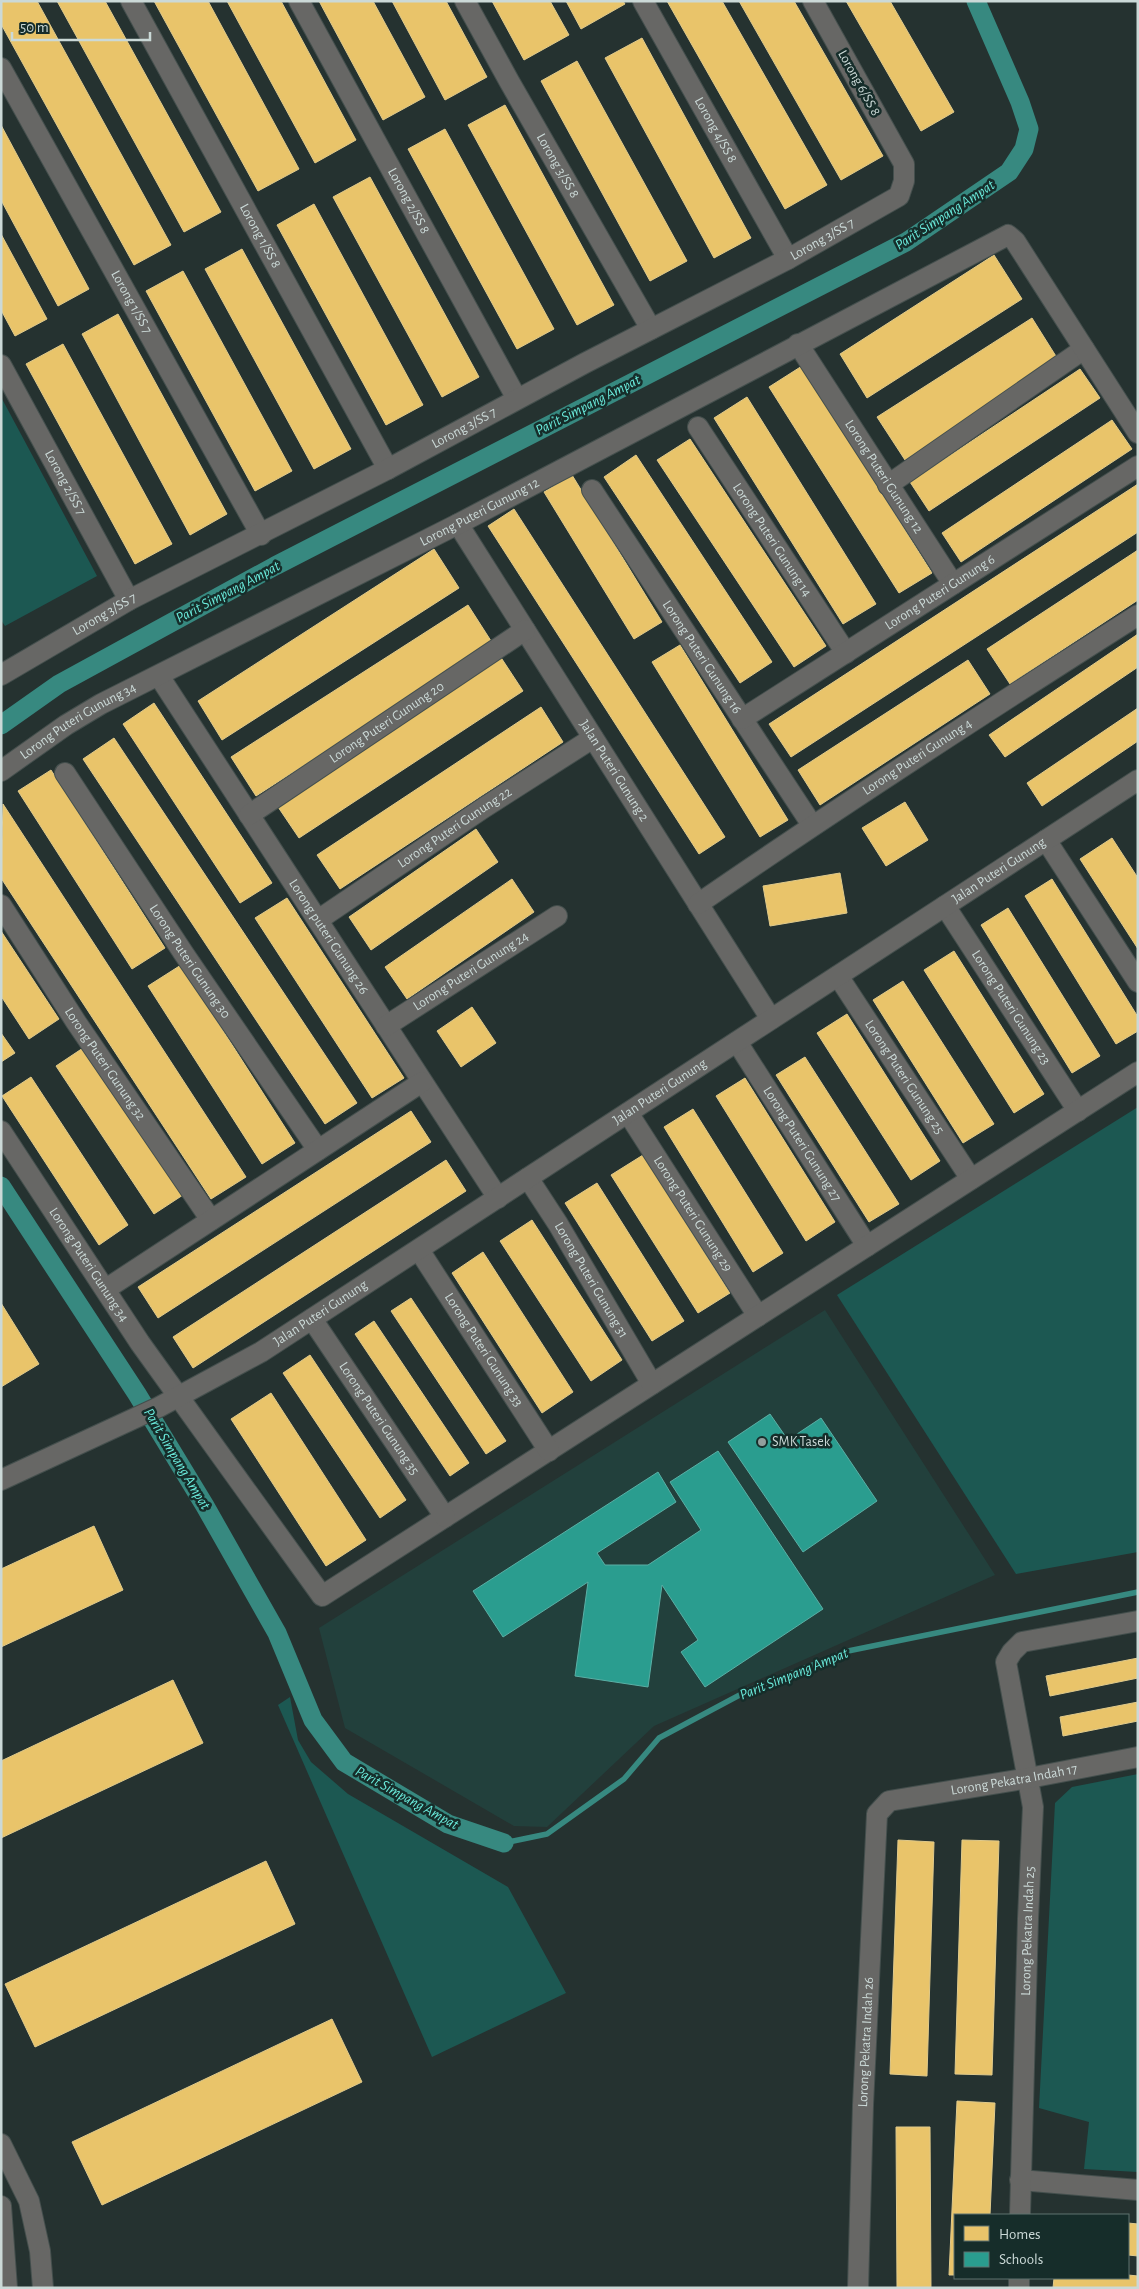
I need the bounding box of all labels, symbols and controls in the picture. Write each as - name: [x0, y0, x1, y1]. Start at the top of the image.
- scale bar: [12, 10, 150, 42]
- text: 50 m: [20, 20, 49, 35]
- street label: Lorong 6/SS 8: [835, 48, 883, 118]
- street label: Lorong 4/SS 8: [692, 95, 739, 165]
- street label: Lorong 3/SS 8: [534, 131, 582, 200]
- street label: Lorong 2/SS 8: [385, 166, 432, 236]
- water label: Parit Simpang Ampat: [892, 177, 998, 253]
- street label: Lorong 1/SS 8: [237, 201, 283, 270]
- street label: Lorong 3/SS 7: [788, 216, 857, 263]
- street label: Lorong 1/SS 7: [108, 268, 155, 336]
- water label: Parit Simpang Ampat: [533, 372, 643, 438]
- street label: Lorong 3/SS 7: [429, 405, 499, 451]
- street label: Lorong Puteri Gunung 12: [842, 417, 925, 536]
- street label: Lorong 2/SS 7: [42, 448, 88, 518]
- street label: Lorong Puteri Gunung 12: [418, 476, 542, 549]
- street label: Lorong Puteri Gunung 14: [730, 481, 814, 599]
- street label: Lorong Puteri Gunung 6: [883, 552, 998, 633]
- water label: Parit Simpang Ampat: [173, 558, 283, 626]
- street label: Lorong 3/SS 7: [70, 590, 139, 638]
- street label: Lorong Puteri Gunung 16: [660, 598, 744, 716]
- street label: Lorong Puteri Gunung 20: [327, 679, 447, 766]
- street label: Lorong Puteri Gunung 34: [18, 680, 139, 762]
- street label: Lorong Puteri Gunung 4: [860, 716, 975, 798]
- street label: Jalan Puteri Gunung 2: [577, 718, 651, 824]
- street label: Lorong Puteri Gunung 22: [395, 785, 514, 871]
- street label: Jalan Puteri Gunung: [950, 835, 1048, 906]
- street label: Lorong puteri Gunung 26: [286, 877, 371, 997]
- street label: Lorong Puteri Gunung 30: [146, 902, 233, 1021]
- street label: Lorong Puteri Gunung 24: [411, 929, 531, 1014]
- street label: Lorong Puteri Gunung 23: [969, 948, 1053, 1067]
- street label: Lorong Puteri Gunung 32: [62, 1005, 148, 1123]
- street label: Lorong Puteri Gunung 25: [862, 1018, 947, 1137]
- street label: Jalan Puteri Gunung: [610, 1056, 709, 1127]
- street label: Lorong Puteri Gunung 27: [760, 1084, 844, 1204]
- street label: Lorong Puteri Gunung 29: [651, 1154, 735, 1274]
- street label: Lorong Puteri Gunung 34: [46, 1205, 131, 1325]
- street label: Lorong Puteri Gunung 31: [552, 1220, 630, 1340]
- street label: Jalan Puteri Gunung: [271, 1278, 370, 1349]
- street label: Lorong Puteri Gunung 33: [442, 1290, 526, 1410]
- street label: Lorong Puteri Gunung 35: [336, 1360, 422, 1478]
- water label: Parit Simpang Ampat: [141, 1406, 213, 1512]
- place label: SMK Tasek: [772, 1435, 831, 1449]
- marker: SMK Tasek: [756, 1436, 768, 1448]
- water label: Parit Simpang Ampat: [738, 1645, 850, 1703]
- street label: Lorong Pekatra Indah 17: [950, 1762, 1079, 1798]
- water label: Parit Simpang Ampat: [353, 1763, 461, 1833]
- street label: Lorong Pekatra Indah 25: [1019, 1866, 1037, 1996]
- street label: Lorong Pekatra Indah 26: [856, 1977, 876, 2108]
- legend: [954, 2214, 1129, 2279]
- text: Homes: [999, 2227, 1041, 2242]
- text: Schools: [999, 2252, 1043, 2267]

